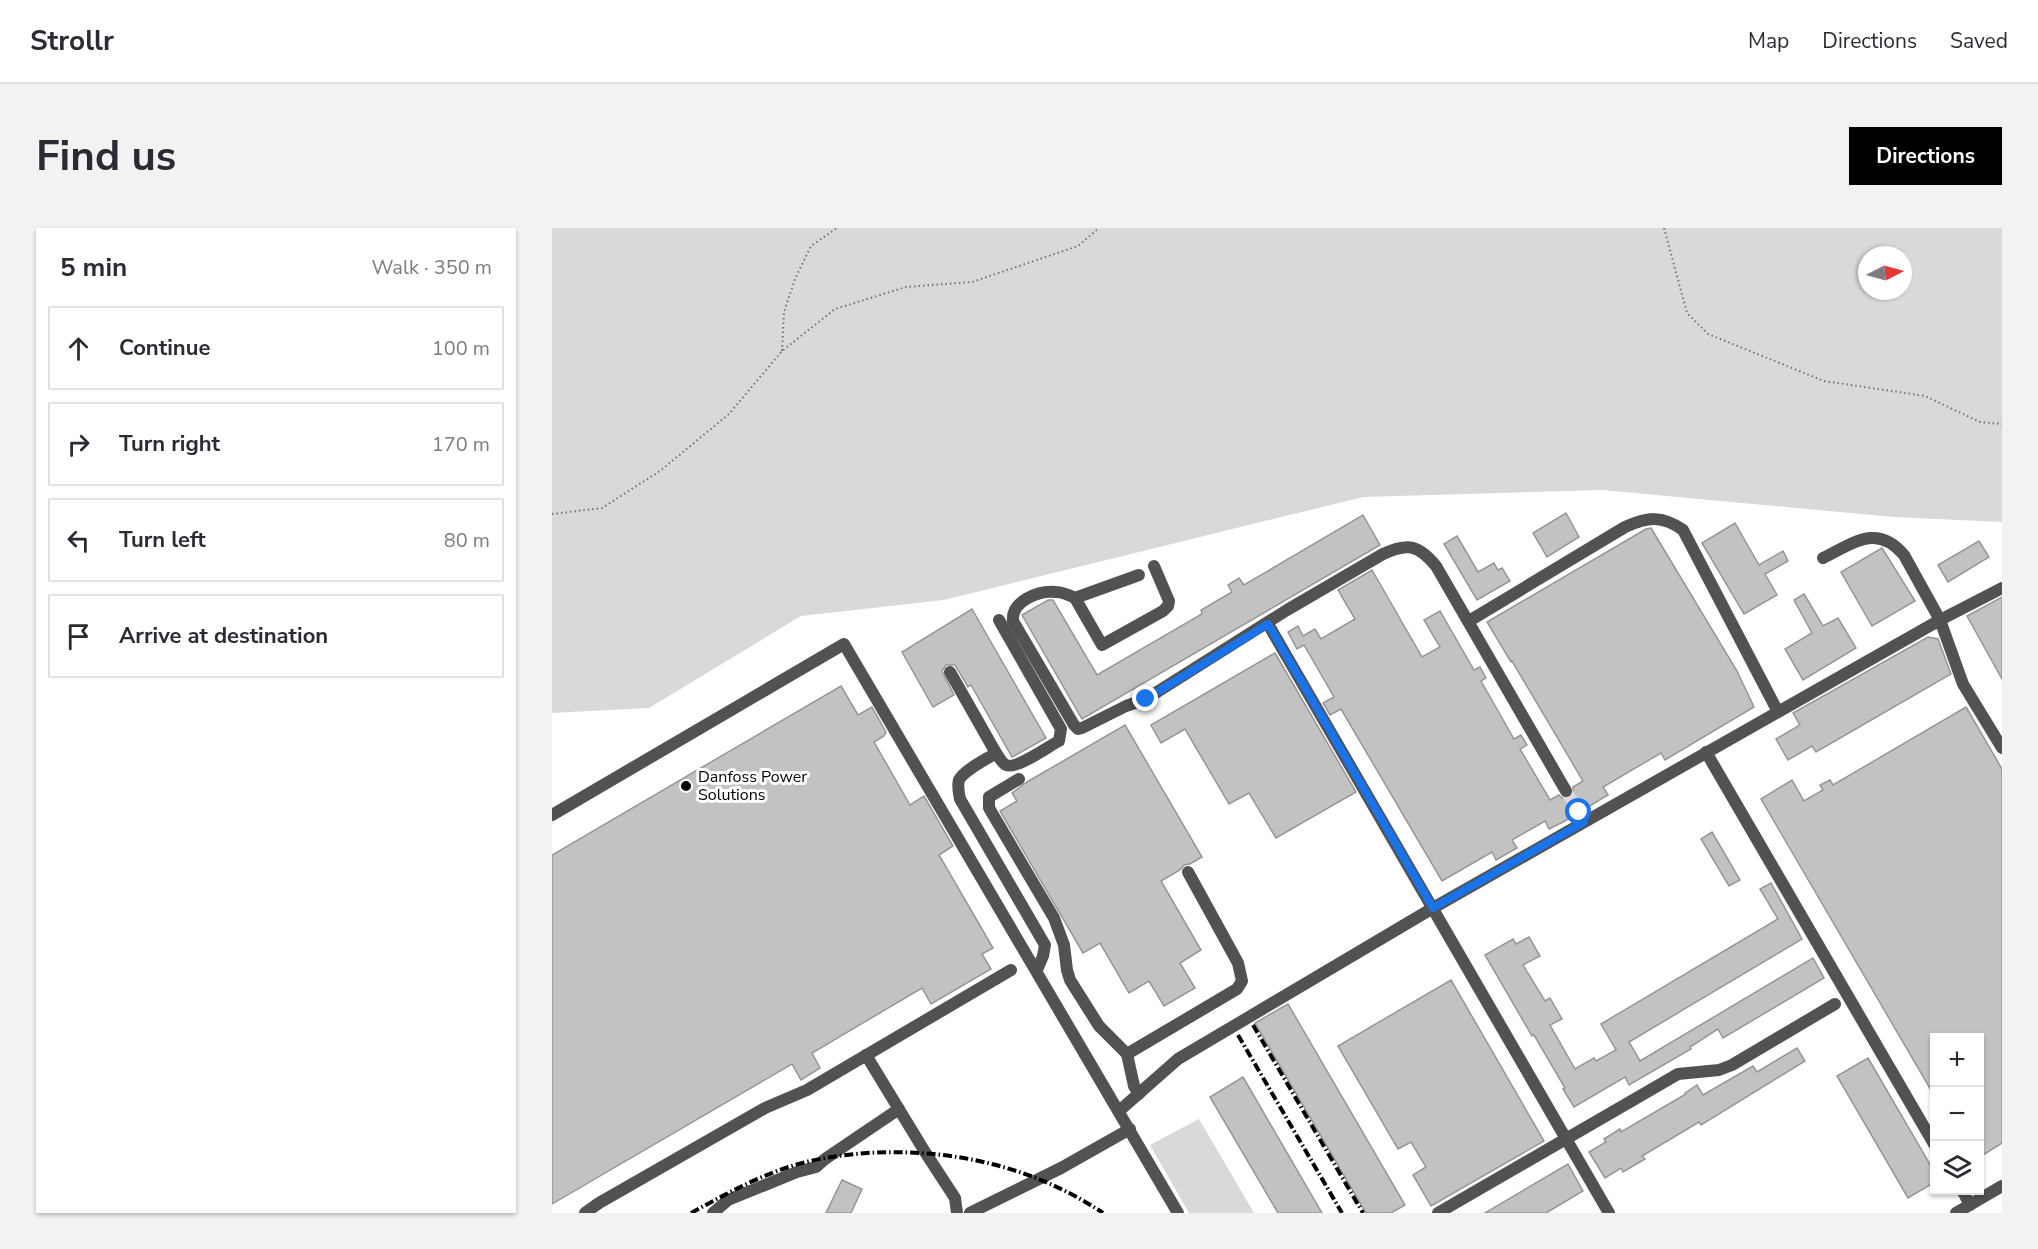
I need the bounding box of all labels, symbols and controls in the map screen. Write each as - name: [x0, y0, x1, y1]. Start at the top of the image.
- text: Strollr: [30, 22, 114, 60]
- text: Map: [1748, 27, 1789, 55]
- text: Directions: [1822, 27, 1917, 55]
- text: Saved: [1950, 27, 2008, 55]
- button: Directions: [1849, 127, 2002, 185]
- text: Find us: [36, 128, 176, 185]
- north arrow: [1858, 246, 1912, 300]
- text: 5 min: [60, 250, 127, 285]
- text: Walk · 350 m: [372, 254, 492, 281]
- icon: ahead: [62, 332, 95, 365]
- text: Continue: [119, 333, 210, 363]
- text: 100 m: [432, 335, 490, 362]
- icon: right: [62, 428, 95, 461]
- text: Turn right: [119, 429, 220, 459]
- text: 170 m: [432, 431, 490, 458]
- icon: left: [62, 524, 95, 557]
- text: Turn left: [119, 525, 206, 555]
- text: 80 m: [444, 527, 490, 554]
- icon: arrive: [62, 620, 95, 653]
- text: Arrive at destination: [119, 621, 328, 651]
- route end: [1132, 685, 1158, 711]
- place label: Danfoss Power Solutions: [698, 766, 807, 806]
- marker: Danfoss Power Solutions: [679, 779, 693, 793]
- route start: [1565, 798, 1591, 824]
- map controls: [1930, 1033, 1984, 1195]
- button: +: [1930, 1033, 1984, 1087]
- button: −: [1930, 1087, 1984, 1141]
- button: layers: [1930, 1141, 1984, 1195]

